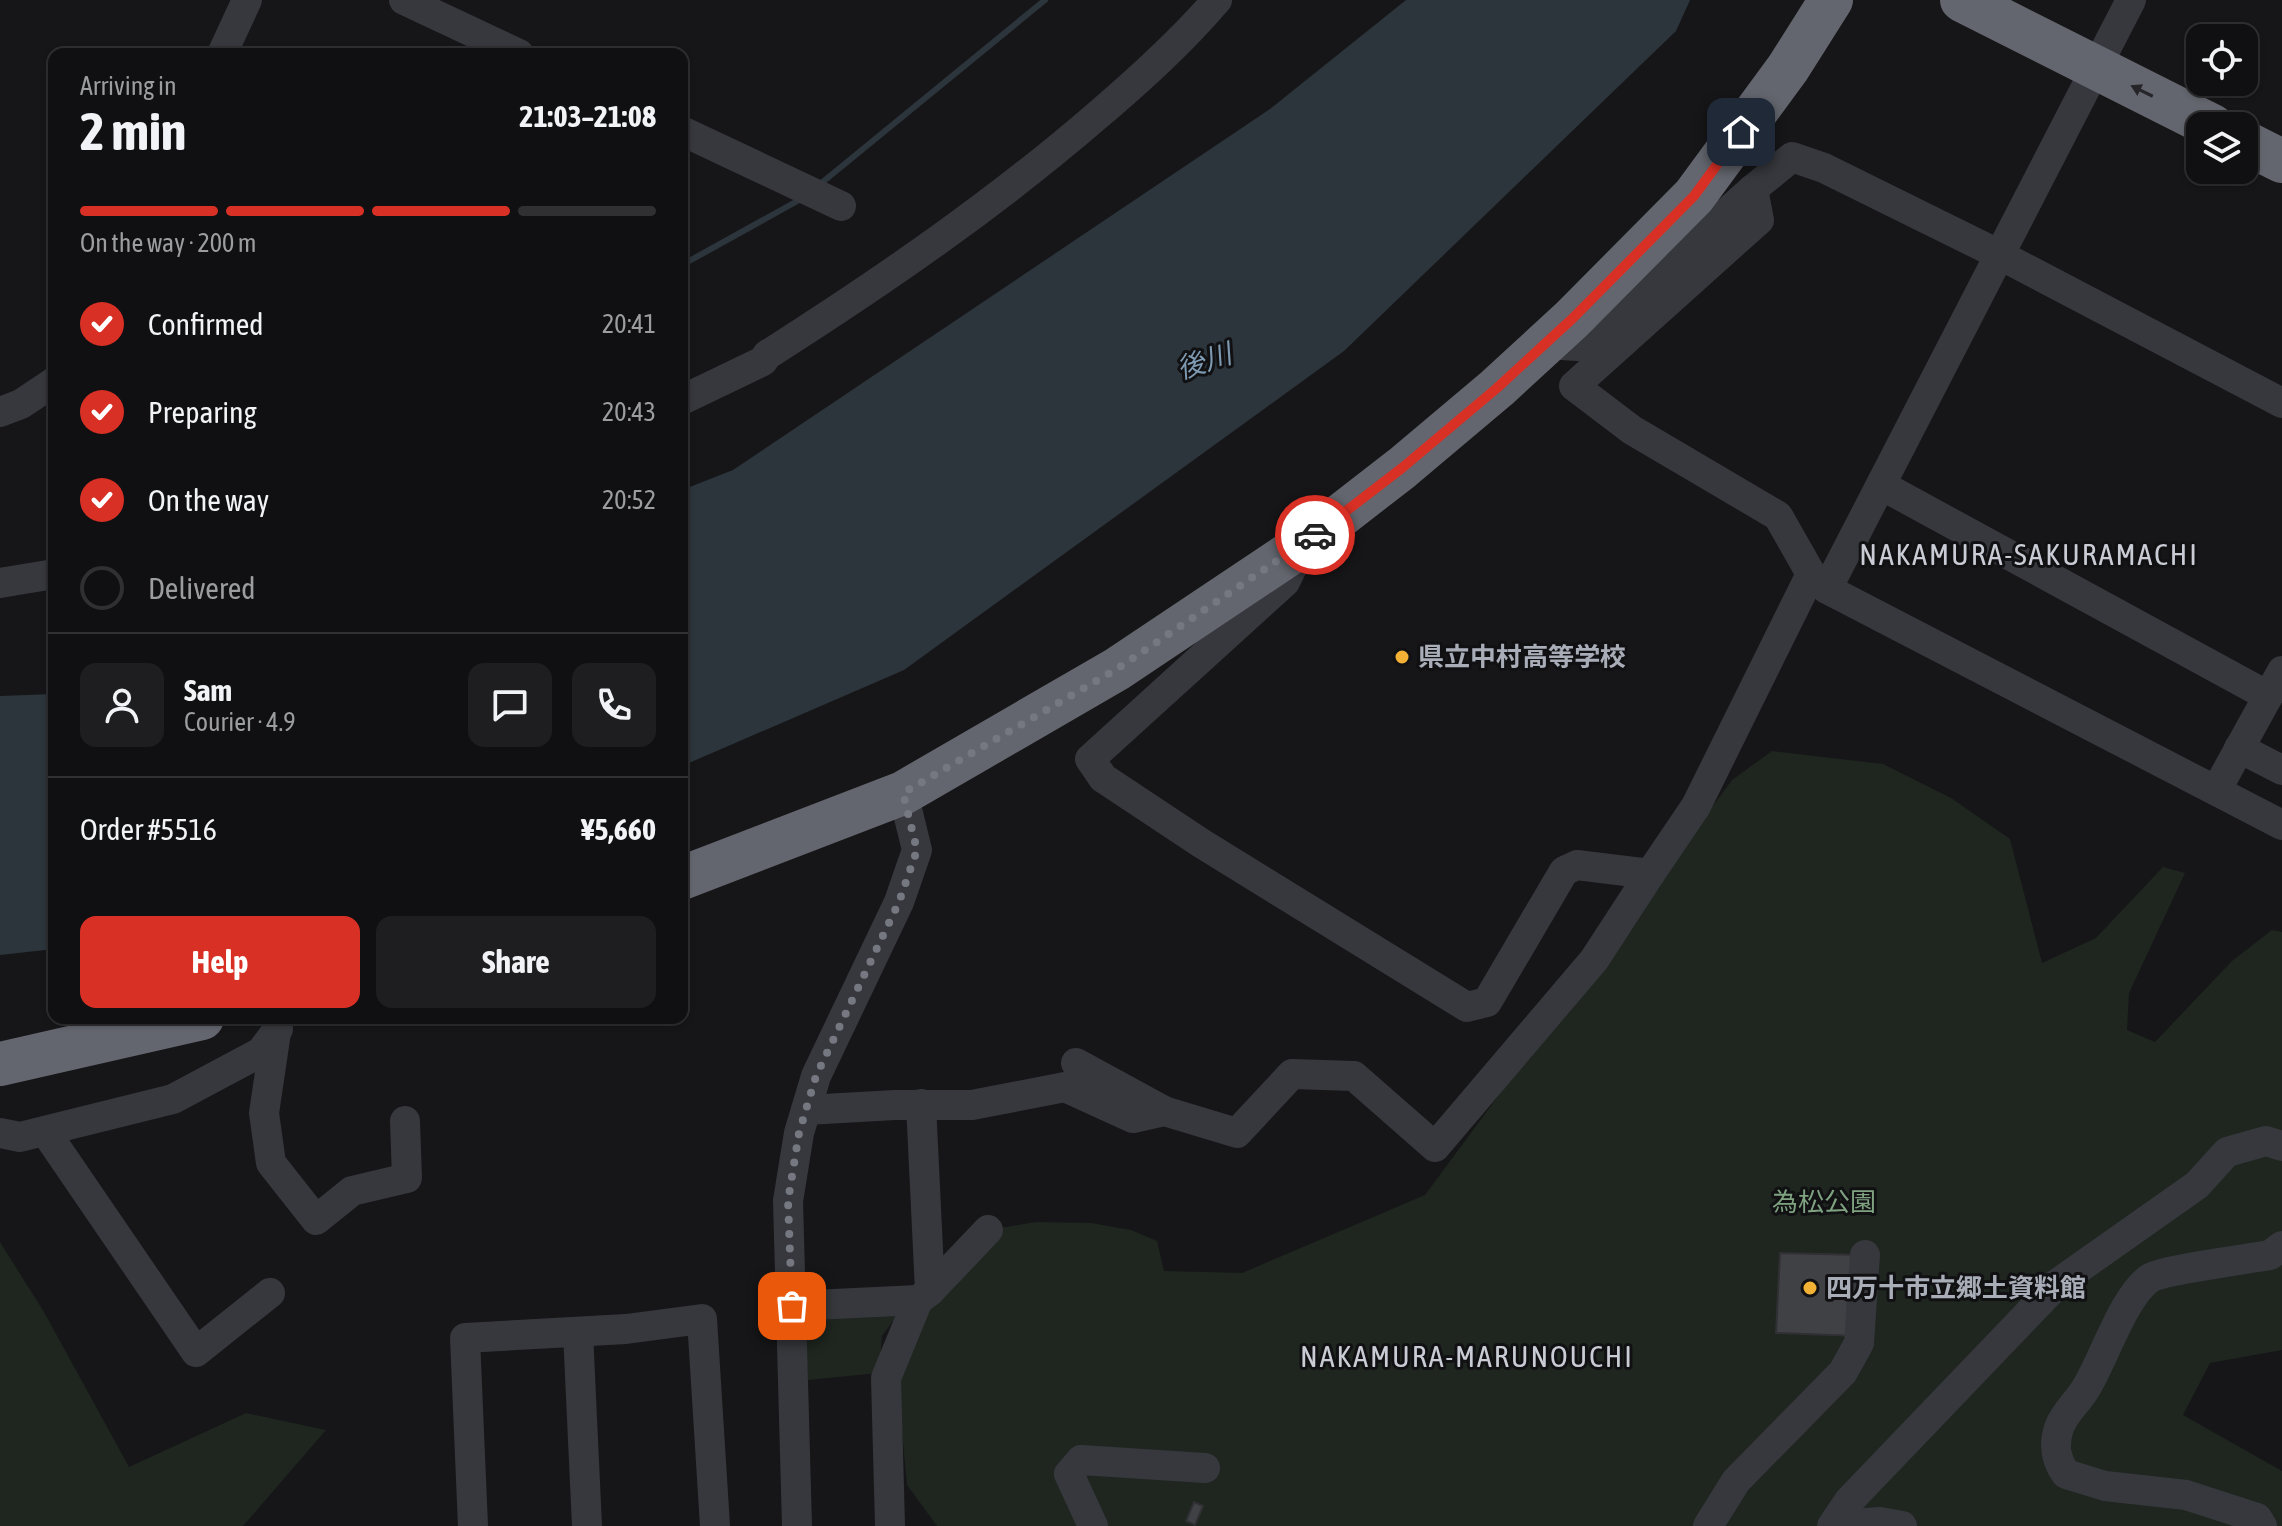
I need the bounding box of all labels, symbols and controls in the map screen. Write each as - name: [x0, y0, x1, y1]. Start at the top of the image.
- map controls: [2186, 24, 2258, 184]
- button: locate: [2186, 24, 2258, 96]
- text: Arriving in: [80, 71, 177, 101]
- one-way arrow: [2130, 85, 2153, 98]
- pin: [1707, 98, 1775, 166]
- text: 21:03–21:08: [519, 99, 656, 133]
- text: 2 min: [80, 101, 186, 161]
- icon: home: [1719, 110, 1763, 154]
- button: layers: [2186, 112, 2258, 184]
- text: On the way · 200 m: [80, 228, 257, 258]
- icon: check: [80, 302, 124, 346]
- text: Confirmed: [148, 307, 263, 341]
- text: 20:41: [602, 309, 656, 339]
- water label: 後川: [1172, 336, 1238, 385]
- icon: check: [80, 390, 124, 434]
- text: Preparing: [148, 395, 257, 429]
- text: 20:43: [602, 397, 656, 427]
- icon: check: [80, 478, 124, 522]
- text: On the way: [148, 483, 269, 517]
- text: 20:52: [602, 485, 656, 515]
- courier: [1275, 495, 1355, 575]
- icon: car: [1293, 513, 1337, 557]
- district label: NAKAMURA-SAKURAMACHI: [1859, 537, 2199, 571]
- text: Delivered: [148, 571, 256, 605]
- place label: 県立中村高等学校: [1418, 642, 1626, 672]
- marker: 県立中村高等学校: [1393, 648, 1411, 666]
- button: person: [80, 663, 164, 747]
- button: chat: [468, 663, 552, 747]
- button: phone: [572, 663, 656, 747]
- text: Sam: [184, 673, 232, 707]
- text: Courier · 4.9: [184, 707, 295, 737]
- text: Order #5516: [80, 812, 217, 846]
- text: ¥5,660: [581, 812, 656, 846]
- button: Help: [80, 916, 360, 1008]
- button: Share: [376, 916, 656, 1008]
- park label: 為松公園: [1772, 1187, 1876, 1217]
- pin: [758, 1272, 826, 1340]
- place label: 四万十市立郷土資料館: [1826, 1273, 2086, 1303]
- marker: 四万十市立郷土資料館: [1801, 1279, 1819, 1297]
- icon: bag: [770, 1284, 814, 1328]
- district label: NAKAMURA-MARUNOUCHI: [1300, 1339, 1634, 1373]

